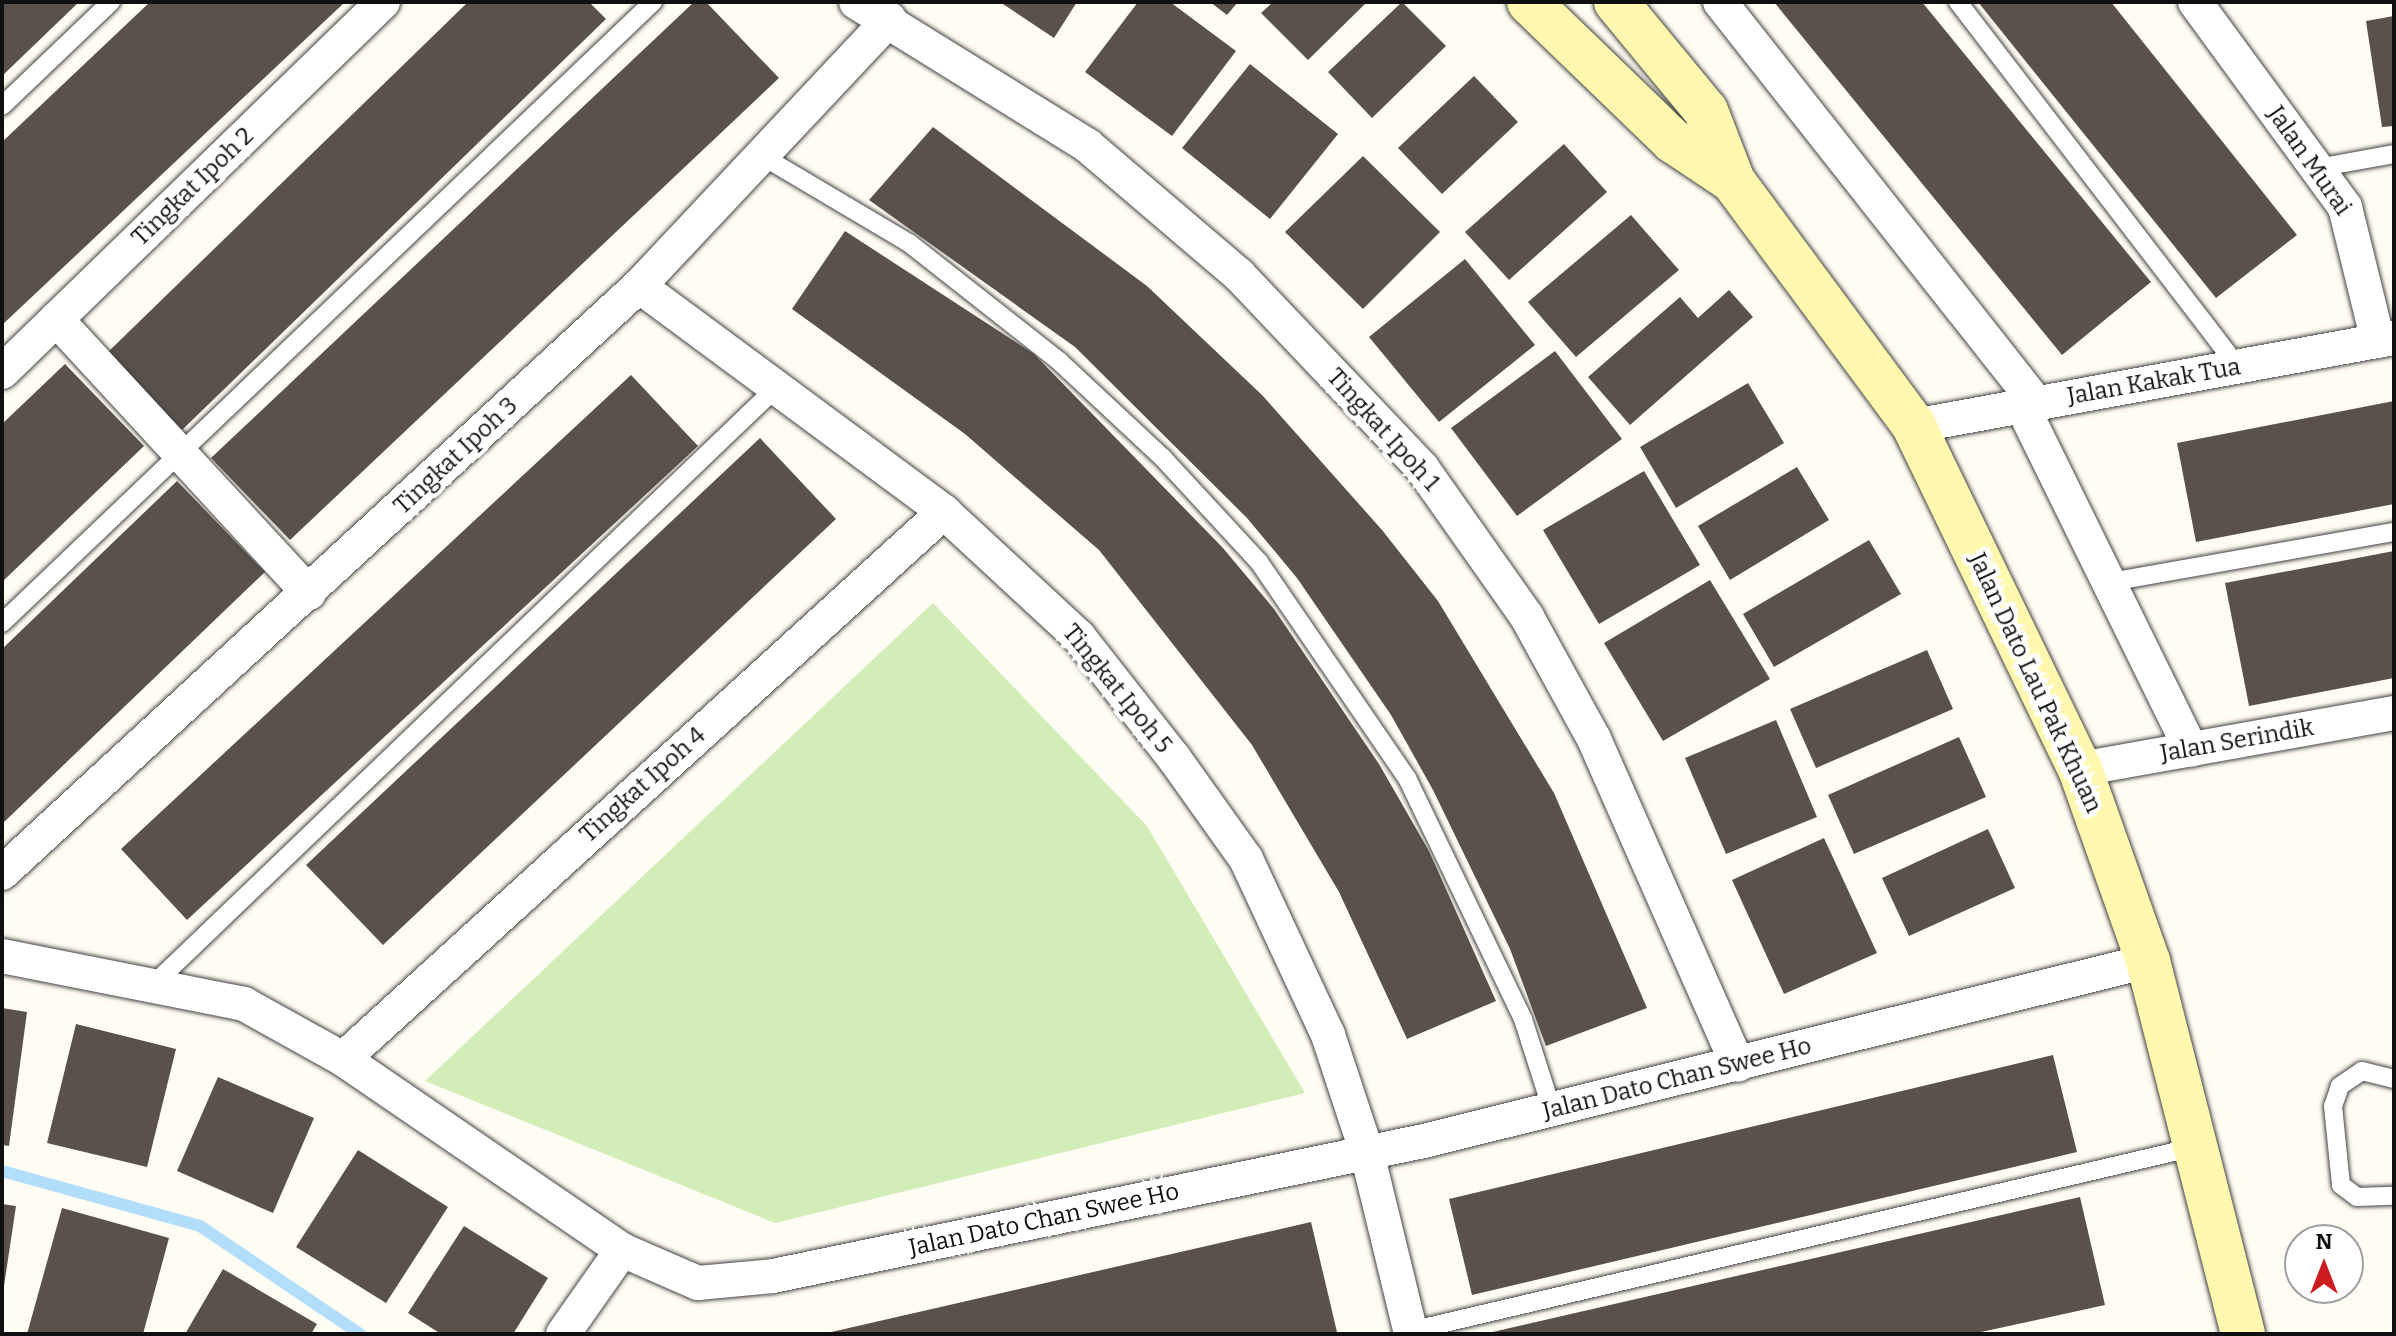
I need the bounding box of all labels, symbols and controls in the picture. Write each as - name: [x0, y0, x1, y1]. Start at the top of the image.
- street label: Jalan Murai: [2261, 101, 2357, 221]
- street label: Tingkat Ipoh 2: [126, 122, 260, 252]
- street label: Jalan Kakak Tua: [2065, 353, 2243, 411]
- street label: Tingkat Ipoh 1: [1321, 363, 1445, 497]
- street label: Tingkat Ipoh 3: [388, 391, 524, 521]
- street label: Jalan Dato Lau Pak Khuan: [1962, 549, 2108, 817]
- street label: Tingkat Ipoh 5: [1056, 619, 1178, 759]
- street label: Jalan Serindik: [2158, 713, 2316, 769]
- street label: Tingkat Ipoh 4: [574, 721, 712, 849]
- street label: Jalan Dato Chan Swee Ho: [1540, 1032, 1814, 1126]
- street label: Jalan Dato Chan Swee Ho: [906, 1177, 1182, 1263]
- north arrow: [2284, 1224, 2364, 1304]
- text: N: [2316, 1228, 2332, 1255]

